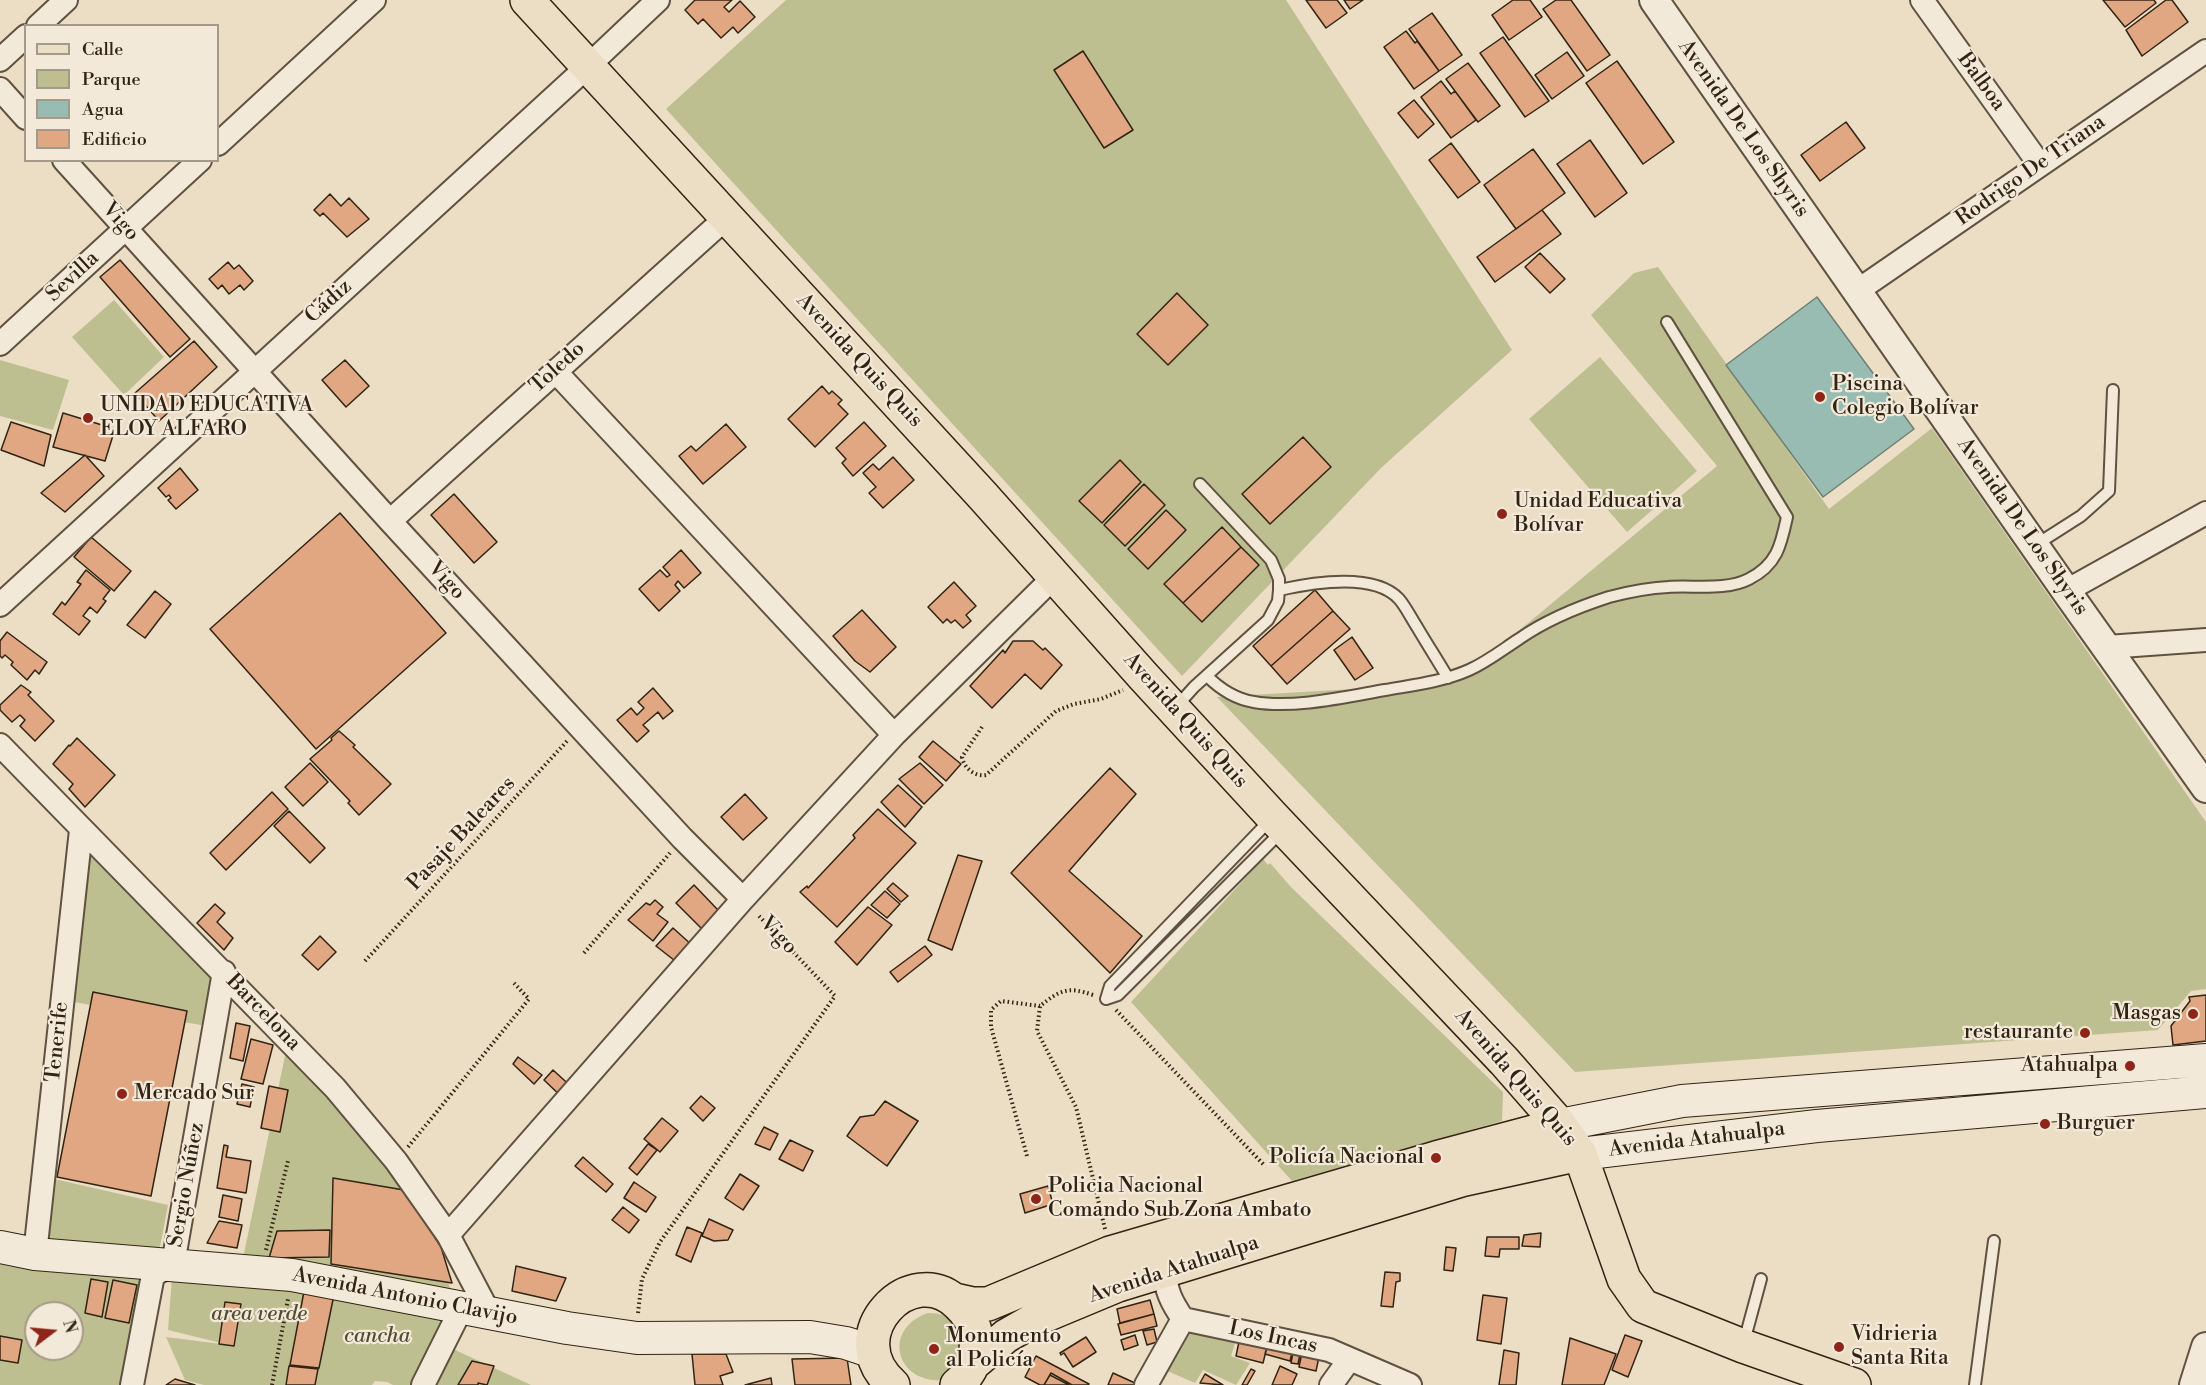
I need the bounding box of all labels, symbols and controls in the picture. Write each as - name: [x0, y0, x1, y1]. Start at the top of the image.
- legend: [24, 24, 219, 162]
- street label: Avenida De Los Shyris: [1672, 35, 1814, 223]
- text: Calle: [82, 38, 123, 61]
- street label: Balboa: [1951, 48, 2011, 116]
- text: Parque: [82, 68, 141, 91]
- text: Agua: [82, 98, 124, 121]
- street label: Rodrigo De Triana: [1951, 110, 2111, 232]
- text: Edificio: [82, 128, 147, 151]
- street label: Vigo: [96, 197, 144, 247]
- street label: Sevilla: [41, 246, 105, 308]
- street label: Cádiz: [301, 275, 357, 329]
- street label: Avenida Quis Quis: [791, 289, 927, 433]
- street label: Toledo: [525, 337, 591, 399]
- place label: Piscina Colegio Bolívar: [1832, 372, 1979, 422]
- marker: Piscina Colegio Bolívar: [1813, 390, 1827, 404]
- place label: UNIDAD EDUCATIVA ELOY ALFARO: [100, 393, 313, 443]
- marker: UNIDAD EDUCATIVA ELOY ALFARO: [81, 411, 95, 425]
- street label: Avenida De Los Shyris: [1951, 433, 2093, 621]
- place label: Unidad Educativa Bolívar: [1514, 489, 1682, 539]
- marker: Unidad Educativa Bolívar: [1495, 507, 1509, 521]
- street label: Vigo: [422, 557, 470, 605]
- street label: Avenida Quis Quis: [1117, 648, 1253, 794]
- street label: Pasaje Baleares: [403, 772, 521, 896]
- street label: Vigo: [754, 912, 802, 960]
- street label: Barcelona: [220, 970, 306, 1056]
- street label: Tenerife: [41, 1001, 75, 1083]
- place label: Masgas: [2112, 1001, 2181, 1027]
- street label: Avenida Quis Quis: [1448, 1004, 1582, 1152]
- marker: Masgas: [2186, 1007, 2200, 1021]
- place label: restaurante: [1964, 1020, 2073, 1046]
- marker: restaurante: [2078, 1026, 2092, 1040]
- place label: Atahualpa: [2021, 1053, 2118, 1079]
- marker: Atahualpa: [2123, 1059, 2137, 1073]
- place label: Mercado Sur: [134, 1081, 254, 1107]
- marker: Mercado Sur: [115, 1087, 129, 1101]
- place label: Burguer: [2057, 1111, 2135, 1137]
- street label: Avenida Atahualpa: [1607, 1117, 1787, 1163]
- marker: Burguer: [2038, 1117, 2052, 1131]
- street label: Sergio Núñez: [164, 1121, 210, 1249]
- place label: Policía Nacional: [1269, 1145, 1424, 1171]
- marker: Policía Nacional: [1429, 1151, 1443, 1165]
- place label: Policia Nacional Comando Sub Zona Ambato: [1048, 1174, 1311, 1224]
- marker: Policia Nacional Comando Sub Zona Ambato: [1029, 1192, 1043, 1206]
- street label: Avenida Atahualpa: [1086, 1231, 1262, 1309]
- street label: Avenida Antonio Clavijo: [290, 1263, 520, 1331]
- north arrow: [24, 1301, 84, 1361]
- park label: area verde: [211, 1302, 307, 1328]
- street label: Los Incas: [1226, 1316, 1320, 1360]
- text: N: [58, 1318, 81, 1335]
- place label: Vidrieria Santa Rita: [1851, 1322, 1949, 1372]
- park label: cancha: [344, 1324, 410, 1350]
- place label: Monumento al Policía: [946, 1324, 1061, 1374]
- marker: Vidrieria Santa Rita: [1832, 1340, 1846, 1354]
- marker: Monumento al Policía: [927, 1342, 941, 1356]

